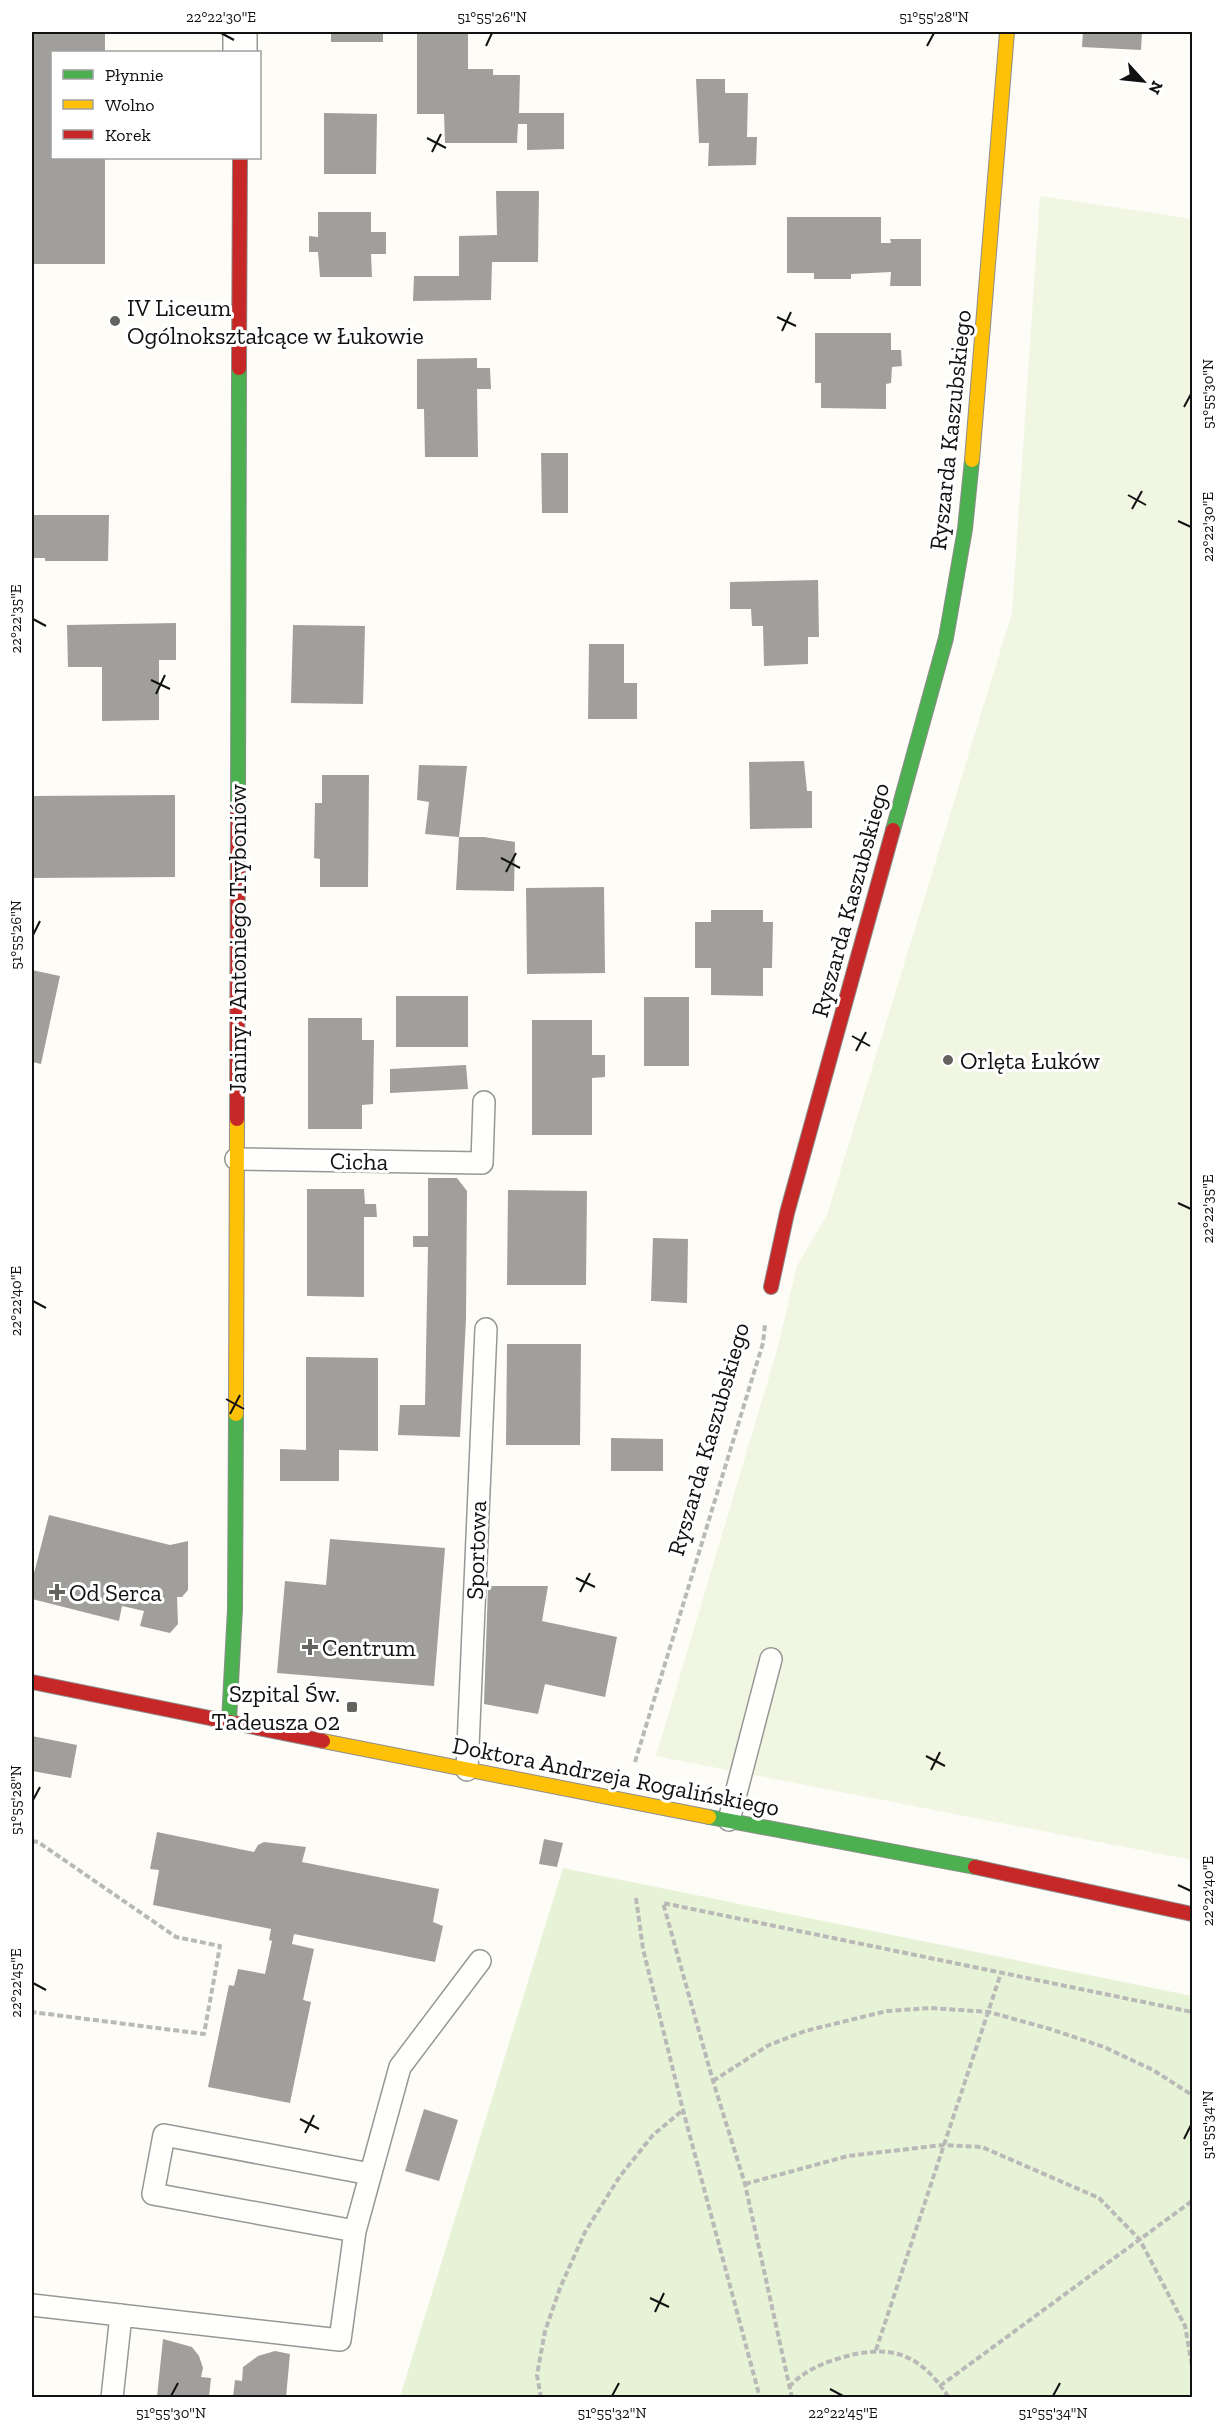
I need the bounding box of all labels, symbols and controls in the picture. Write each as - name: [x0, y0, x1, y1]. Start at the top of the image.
- text: 22°22'30"E: [186, 8, 256, 26]
- text: 51°55'26"N: [457, 8, 527, 26]
- text: 51°55'28"N: [899, 8, 969, 26]
- legend: [51, 51, 261, 159]
- north arrow: [1113, 51, 1173, 111]
- text: Płynnie: [105, 64, 163, 86]
- text: N: [1145, 78, 1167, 97]
- text: Wolno: [105, 94, 155, 116]
- text: Korek: [105, 124, 151, 146]
- place label: IV Liceum Ogólnokształcące w Łukowie: [127, 293, 424, 350]
- street label: Ryszarda Kaszubskiego: [923, 308, 977, 552]
- marker: IV Liceum Ogólnokształcące w Łukowie: [108, 314, 122, 328]
- text: 51°55'30"N: [1199, 359, 1217, 429]
- text: 22°22'30"E: [1199, 492, 1217, 562]
- text: 22°22'35"E: [7, 584, 25, 654]
- street label: Ryszarda Kaszubskiego: [805, 780, 895, 1020]
- street label: Janiny i Antoniego Tryboniów: [223, 783, 252, 1094]
- text: 51°55'26"N: [7, 900, 25, 970]
- place label: Orlęta Łuków: [960, 1046, 1101, 1075]
- marker: Orlęta Łuków: [941, 1053, 955, 1067]
- street label: Cicha: [330, 1146, 389, 1176]
- text: 22°22'35"E: [1199, 1174, 1217, 1244]
- text: 22°22'40"E: [7, 1266, 25, 1336]
- street label: Ryszarda Kaszubskiego: [661, 1319, 755, 1559]
- street label: Sportowa: [460, 1499, 492, 1600]
- place label: Od Serca: [69, 1578, 162, 1607]
- marker: Od Serca: [50, 1585, 64, 1599]
- place label: Centrum: [322, 1633, 416, 1662]
- marker: Centrum: [303, 1640, 317, 1654]
- place label: Szpital Św. Tadeusza 02: [211, 1679, 340, 1736]
- marker: Szpital Św. Tadeusza 02: [345, 1700, 359, 1714]
- street label: Doktora Andrzeja Rogalińskiego: [450, 1730, 782, 1822]
- text: 51°55'28"N: [7, 1765, 25, 1835]
- text: 22°22'40"E: [1199, 1856, 1217, 1926]
- text: 22°22'45"E: [7, 1948, 25, 2018]
- text: 51°55'34"N: [1199, 2090, 1217, 2160]
- text: 51°55'30"N: [136, 2404, 206, 2422]
- text: 51°55'32"N: [577, 2404, 647, 2422]
- text: 22°22'45"E: [808, 2404, 878, 2422]
- text: 51°55'34"N: [1018, 2404, 1088, 2422]

